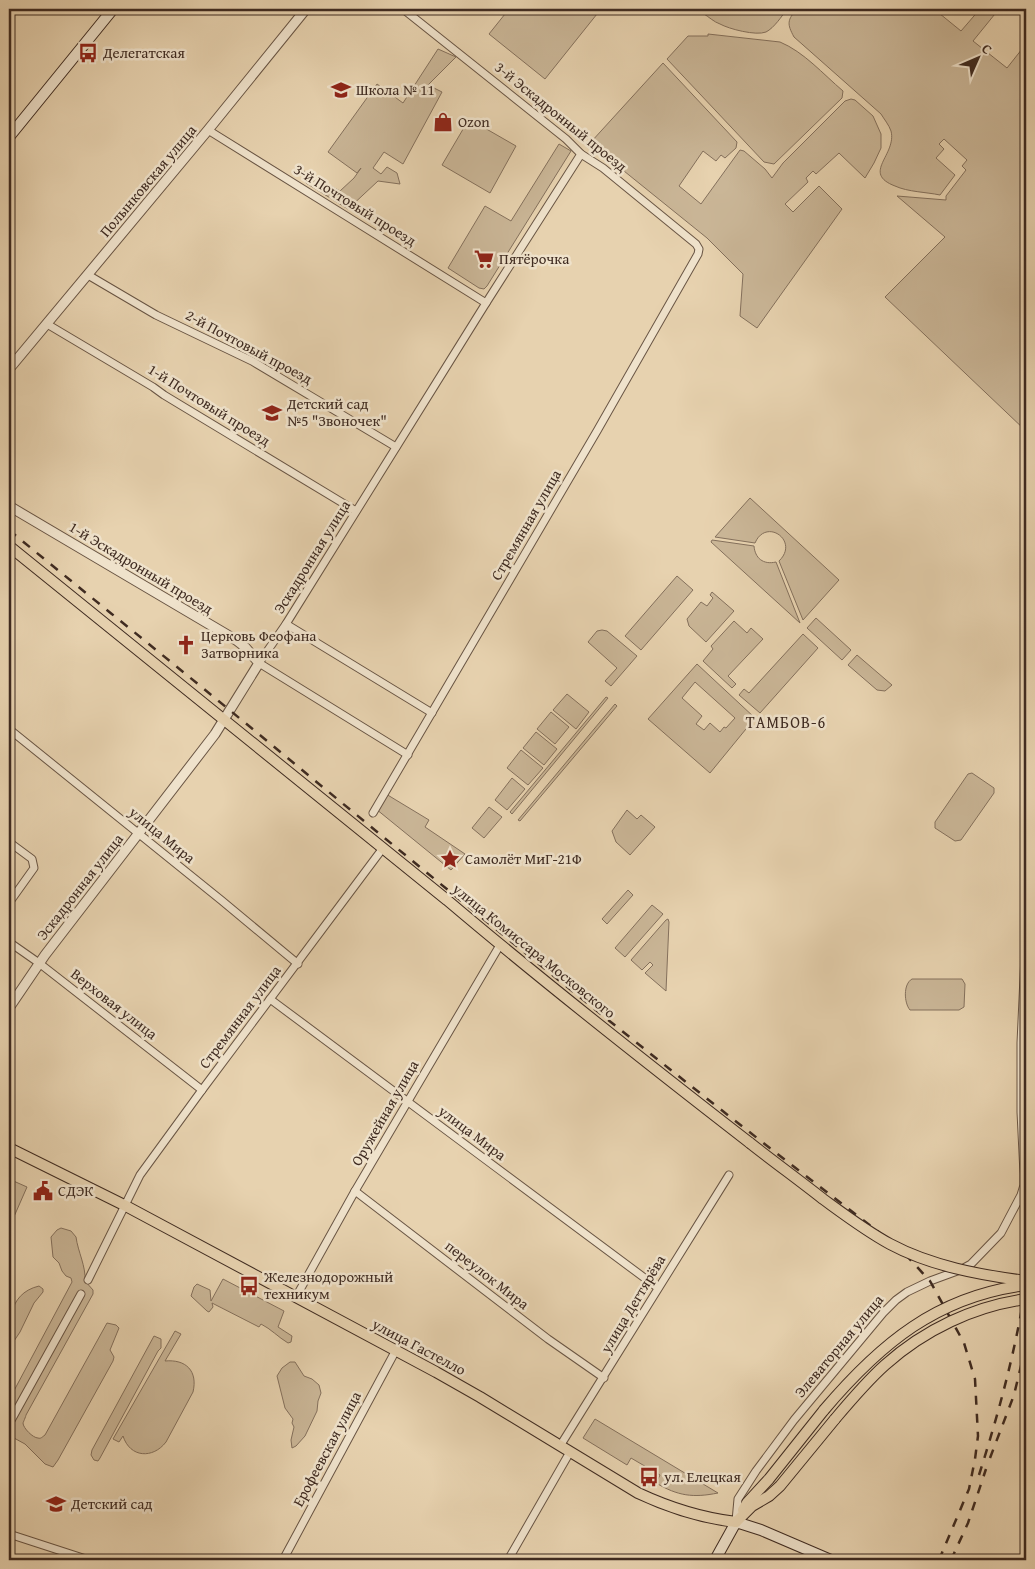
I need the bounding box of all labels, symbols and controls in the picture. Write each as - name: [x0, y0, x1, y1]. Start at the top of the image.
- north arrow: [952, 32, 1002, 82]
- text: С: [977, 39, 997, 59]
- bus stop icon: Делегатская: [77, 42, 99, 64]
- place label: Делегатская: [102, 42, 185, 63]
- street label: 3-й Эскадронный проезд: [491, 57, 632, 177]
- school or university icon: Школа № 11: [330, 79, 352, 101]
- place label: Школа № 11: [356, 79, 435, 100]
- shop icon: Ozon: [432, 111, 454, 133]
- place label: Ozon: [458, 111, 490, 132]
- street label: Полынковская улица: [94, 119, 201, 241]
- street label: 3-й Почтовый проезд: [290, 158, 421, 251]
- supermarket icon: Пятёрочка: [473, 248, 495, 270]
- place label: Пятёрочка: [499, 248, 570, 269]
- street label: 2-й Почтовый проезд: [182, 304, 316, 389]
- street label: 1-й Почтовый проезд: [144, 358, 275, 451]
- place label: Детский сад №5 "Звоночек": [286, 393, 387, 431]
- school or university icon: Детский сад №5 "Звоночек": [261, 402, 283, 424]
- street label: Стремянная улица: [485, 465, 566, 584]
- street label: Эскадронная улица: [268, 495, 355, 617]
- street label: 1-й Эскадронный проезд: [65, 516, 217, 619]
- place label: Церковь Феофана Затворника: [201, 625, 317, 663]
- church icon: Церковь Феофана Затворника: [175, 634, 197, 656]
- district label: ТАМБОВ-6: [746, 710, 826, 734]
- street label: улица Мира: [124, 801, 201, 868]
- street label: Эскадронная улица: [31, 828, 128, 944]
- place icon: Самолёт МиГ-21Ф: [439, 848, 461, 870]
- place label: Самолёт МиГ-21Ф: [465, 848, 582, 869]
- street label: улица Комиссара Московского: [448, 878, 621, 1023]
- street label: Стремянная улица: [194, 960, 286, 1073]
- street label: Верховая улица: [67, 963, 163, 1045]
- street label: Оружейная улица: [346, 1055, 424, 1170]
- street label: улица Мира: [433, 1100, 511, 1165]
- public building icon: СДЭК: [32, 1180, 54, 1202]
- place label: СДЭК: [58, 1180, 94, 1201]
- street label: переулок Мира: [441, 1235, 534, 1315]
- street label: улица Дегтярёва: [594, 1250, 671, 1358]
- place label: Железнодорожный техникум: [263, 1266, 393, 1304]
- bus stop icon: Железнодорожный техникум: [238, 1275, 260, 1297]
- street label: Элеваторная улица: [789, 1289, 889, 1402]
- street label: улица Гастелло: [368, 1313, 470, 1380]
- street label: Ерофеевская улица: [287, 1387, 366, 1510]
- bus stop icon: ул. Елецкая: [638, 1466, 660, 1488]
- place label: ул. Елецкая: [663, 1466, 741, 1487]
- school or university icon: Детский сад: [45, 1493, 67, 1515]
- place label: Детский сад: [70, 1493, 152, 1514]

